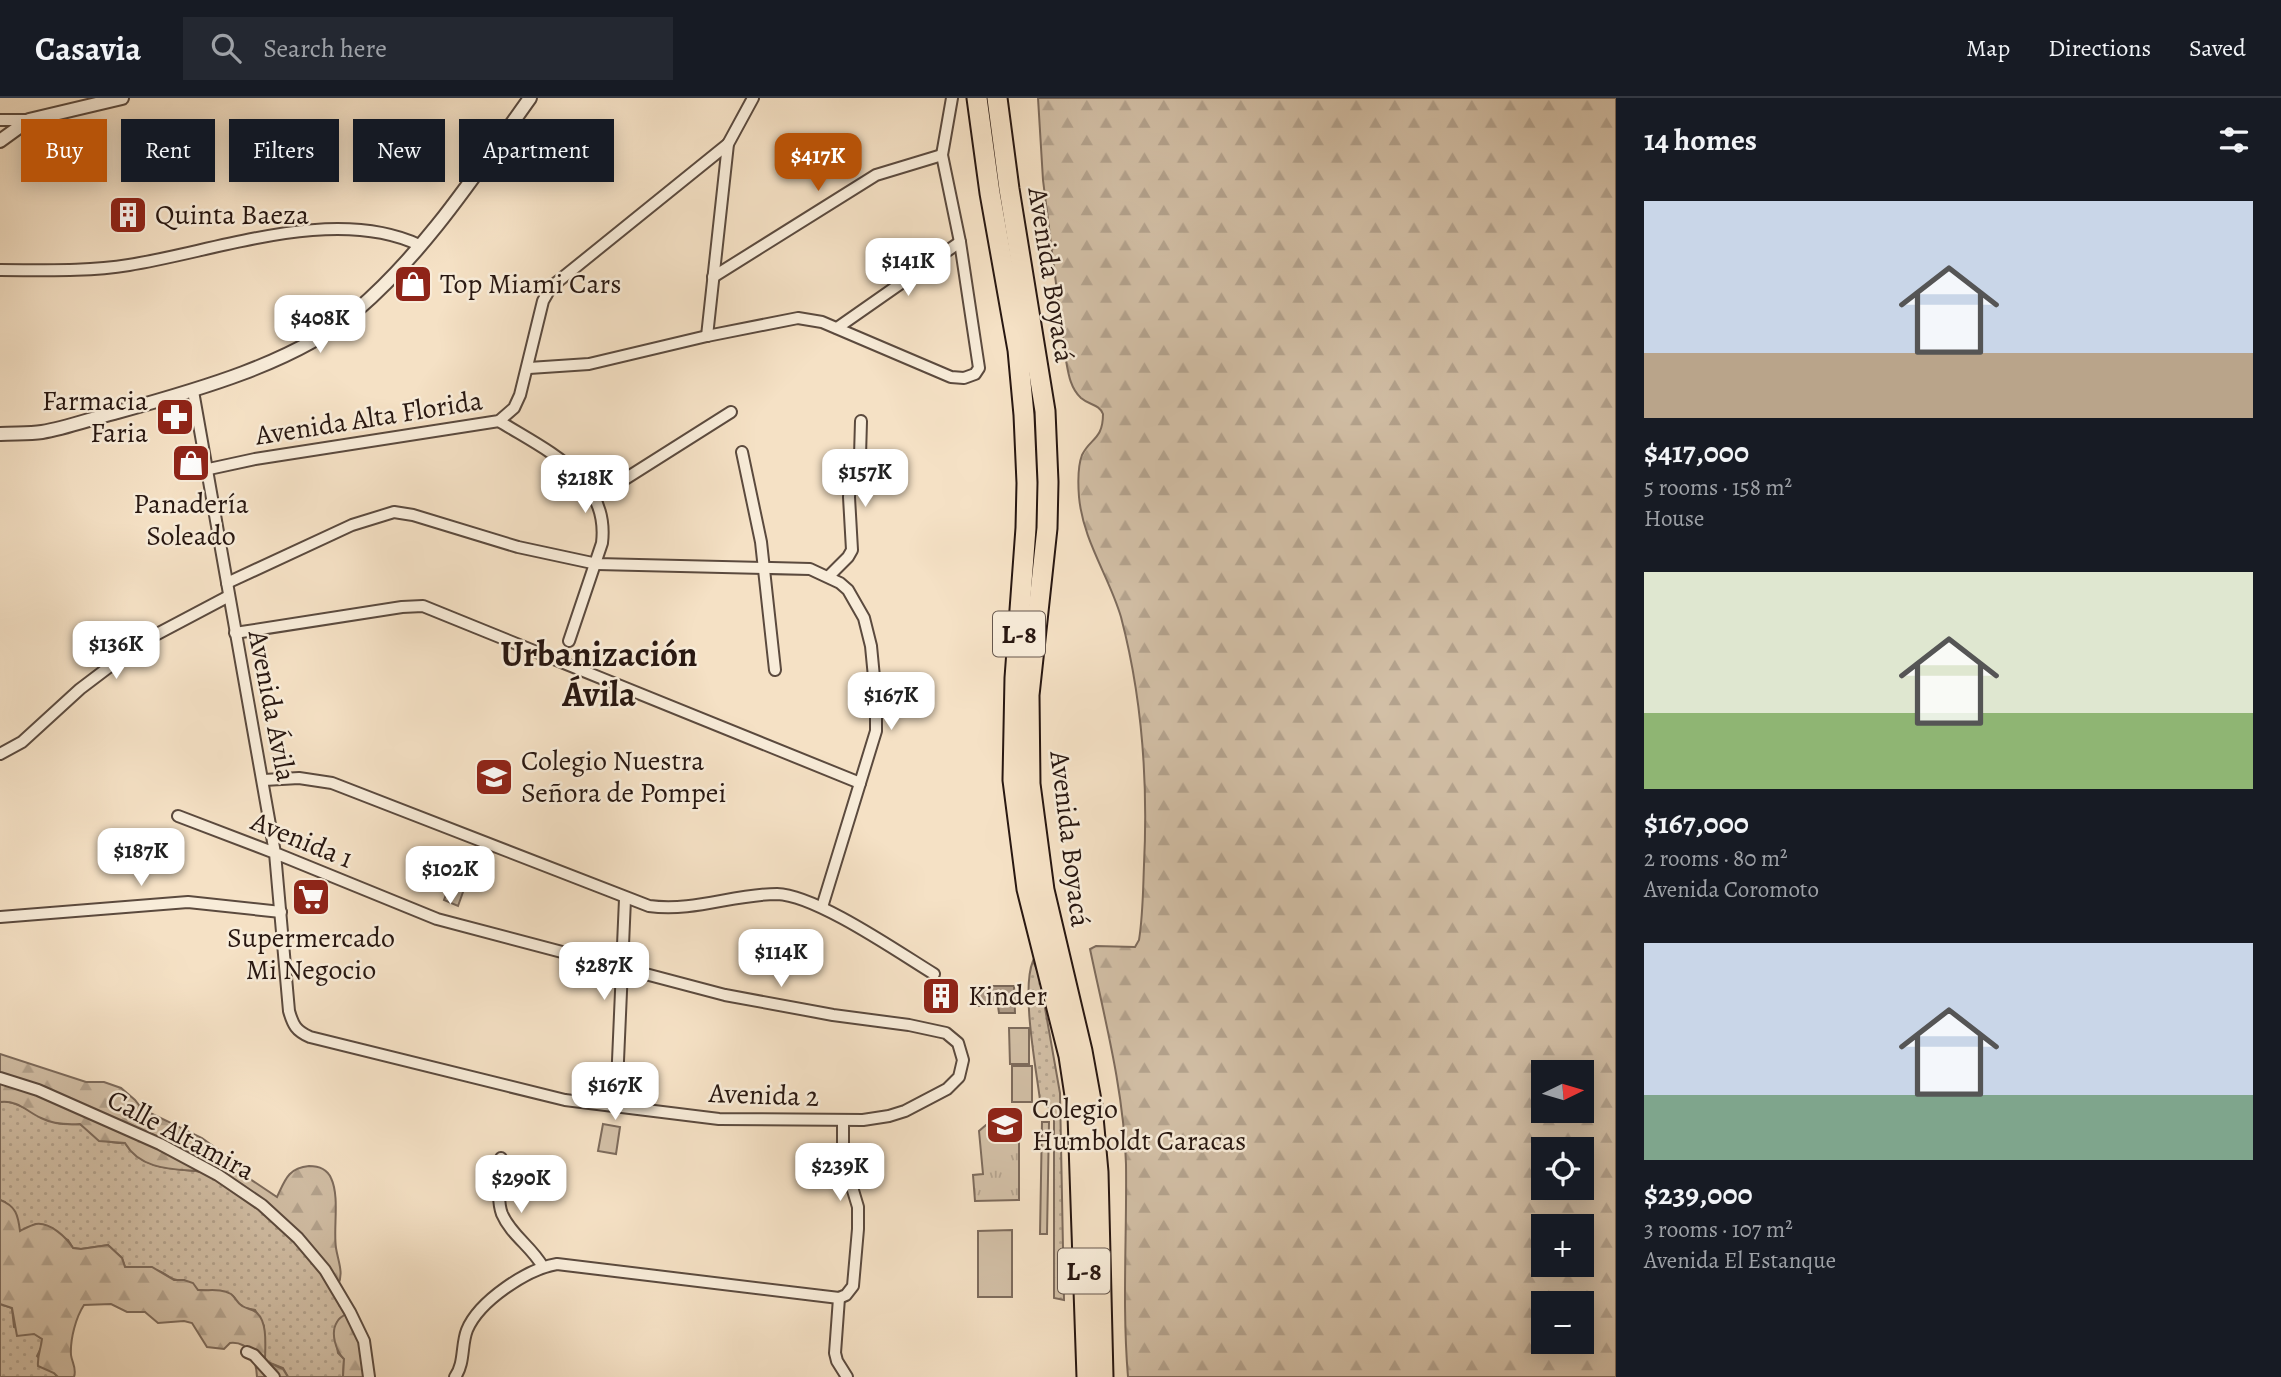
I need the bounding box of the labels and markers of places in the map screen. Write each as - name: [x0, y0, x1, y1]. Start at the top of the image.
- pin: $417K: [769, 134, 867, 193]
- building icon: Quinta Baeza: [107, 194, 149, 236]
- place label: Quinta Baeza: [155, 196, 309, 234]
- pin: $141K: [859, 238, 957, 298]
- shop icon: Top Miami Cars: [392, 263, 434, 305]
- place label: Top Miami Cars: [440, 265, 622, 303]
- pin: $408K: [271, 296, 369, 355]
- place label: Farmacia Faria: [42, 382, 148, 452]
- pharmacy icon: Farmacia Faria: [154, 396, 196, 438]
- shop icon: Panadería Soleado: [170, 442, 212, 484]
- pin: $157K: [816, 450, 914, 509]
- pin: $218K: [536, 456, 634, 515]
- place label: Panadería Soleado: [133, 485, 249, 555]
- pin: $136K: [67, 622, 165, 681]
- pin: $167K: [842, 672, 940, 732]
- place label: Colegio Nuestra Señora de Pompei: [521, 742, 726, 812]
- school or university icon: Colegio Nuestra Señora de Pompei: [473, 756, 515, 798]
- pin: $187K: [92, 828, 190, 888]
- pin: $102K: [401, 846, 499, 906]
- supermarket icon: Supermercado Mi Negocio: [290, 876, 332, 918]
- place label: Supermercado Mi Negocio: [227, 919, 395, 989]
- pin: $114K: [732, 930, 830, 989]
- pin: $287K: [555, 942, 653, 1002]
- building icon: Kinder: [920, 975, 962, 1017]
- place label: Kinder: [968, 977, 1047, 1015]
- pin: $167K: [566, 1062, 664, 1122]
- place label: Colegio Humboldt Caracas: [1032, 1090, 1246, 1160]
- school or university icon: Colegio Humboldt Caracas: [984, 1104, 1026, 1146]
- pin: $239K: [791, 1144, 889, 1203]
- pin: $290K: [472, 1156, 570, 1215]

